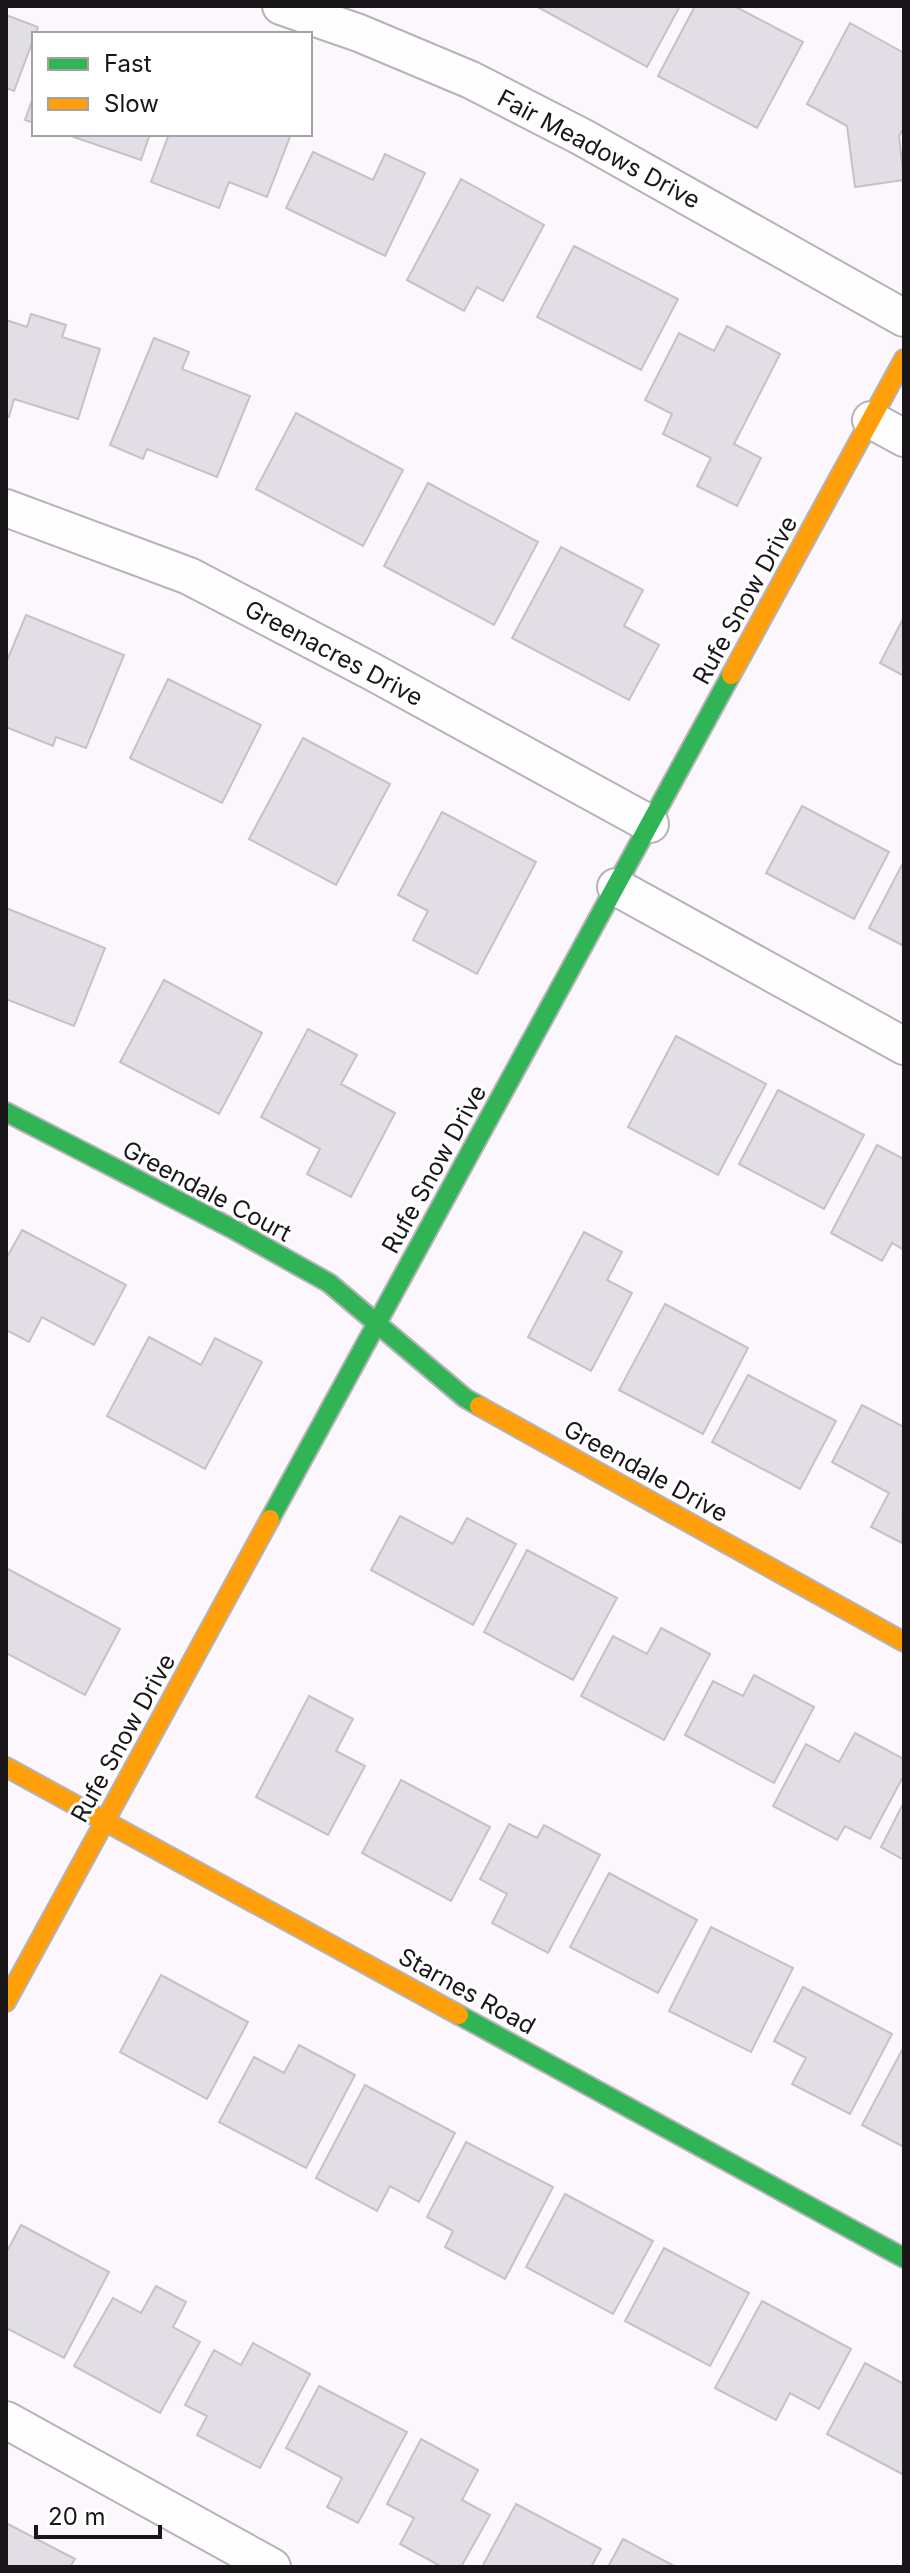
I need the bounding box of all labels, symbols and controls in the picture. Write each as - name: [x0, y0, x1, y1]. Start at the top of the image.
- legend: [32, 32, 312, 136]
- text: Fast: [104, 49, 152, 78]
- street label: Fair Meadows Drive: [493, 83, 705, 215]
- text: Slow: [104, 89, 159, 118]
- street label: Rufe Snow Drive: [687, 511, 803, 689]
- street label: Greenacres Drive: [240, 594, 428, 712]
- street label: Rufe Snow Drive: [376, 1080, 492, 1258]
- street label: Greendale Court: [118, 1134, 296, 1248]
- street label: Greendale Drive: [559, 1414, 733, 1528]
- street label: Rufe Snow Drive: [65, 1649, 181, 1827]
- street label: Starnes Road: [394, 1942, 540, 2040]
- scale bar: [36, 2489, 160, 2539]
- text: 20 m: [48, 2502, 106, 2531]

